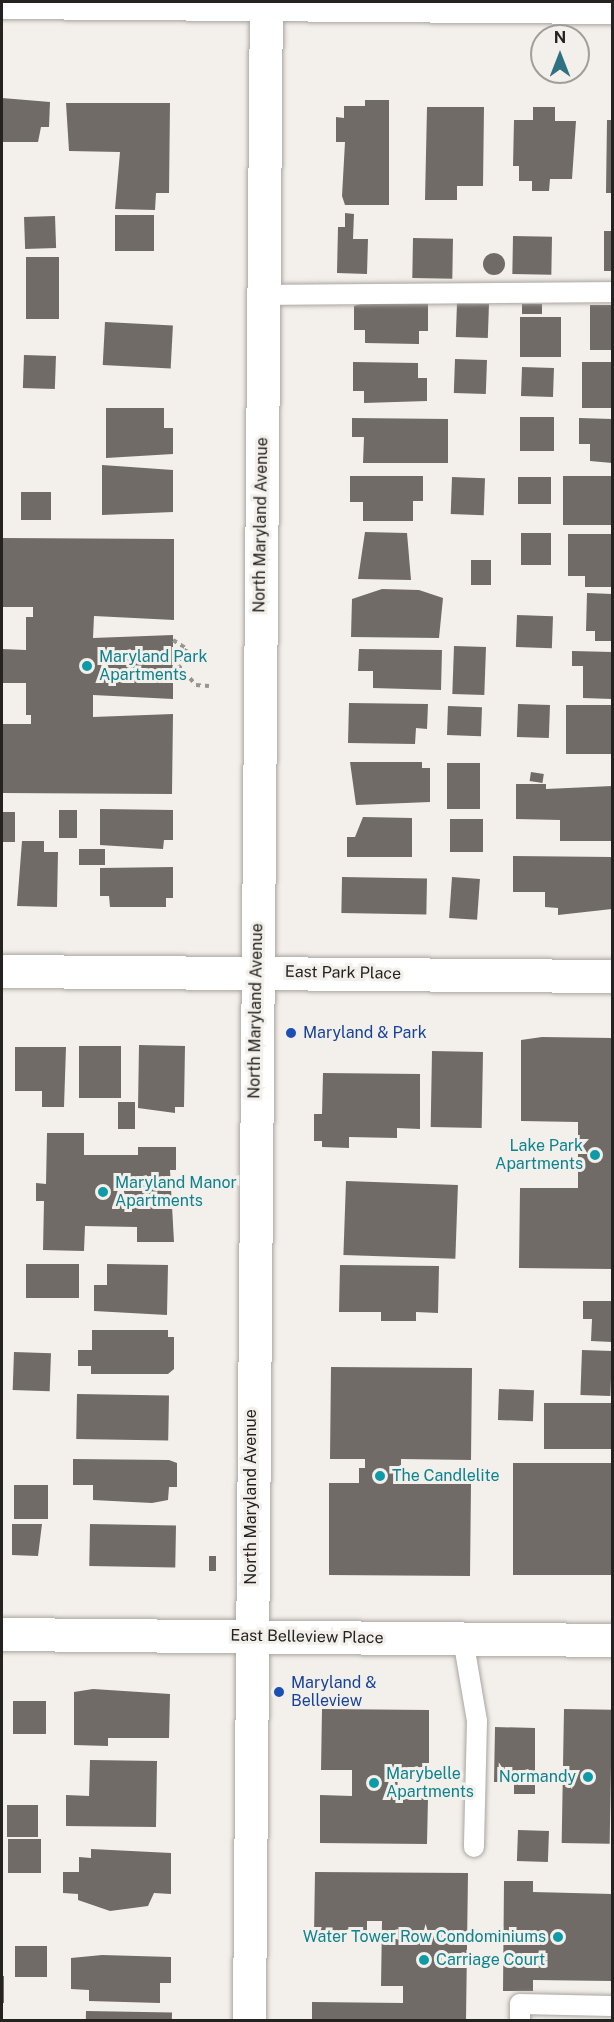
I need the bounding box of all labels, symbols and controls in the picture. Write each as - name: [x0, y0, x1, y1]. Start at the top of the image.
- north arrow: [530, 24, 590, 84]
- text: N: [554, 28, 566, 47]
- street label: North Maryland Avenue: [250, 437, 272, 613]
- place label: Maryland Park Apartments: [99, 647, 207, 685]
- marker: Maryland Park Apartments: [80, 659, 94, 673]
- street label: North Maryland Avenue: [245, 923, 267, 1099]
- street label: East Park Place: [285, 962, 401, 984]
- place label: Maryland & Park: [303, 1023, 427, 1043]
- marker: Maryland & Park: [284, 1026, 298, 1040]
- place label: Lake Park Apartments: [495, 1136, 583, 1174]
- marker: Lake Park Apartments: [588, 1148, 602, 1162]
- place label: Maryland Manor Apartments: [115, 1173, 237, 1211]
- marker: Maryland Manor Apartments: [96, 1185, 110, 1199]
- street label: North Maryland Avenue: [241, 1409, 261, 1585]
- place label: The Candlelite: [392, 1466, 500, 1486]
- marker: The Candlelite: [373, 1469, 387, 1483]
- street label: East Belleview Place: [230, 1626, 384, 1648]
- place label: Maryland & Belleview: [291, 1673, 377, 1711]
- marker: Maryland & Belleview: [272, 1685, 286, 1699]
- place label: Marybelle Apartments: [386, 1764, 474, 1802]
- place label: Normandy: [499, 1767, 576, 1787]
- marker: Normandy: [581, 1770, 595, 1784]
- marker: Marybelle Apartments: [367, 1776, 381, 1790]
- place label: Water Tower Row Condominiums: [303, 1927, 546, 1947]
- marker: Water Tower Row Condominiums: [551, 1930, 565, 1944]
- place label: Carriage Court: [436, 1950, 545, 1970]
- marker: Carriage Court: [417, 1953, 431, 1967]

